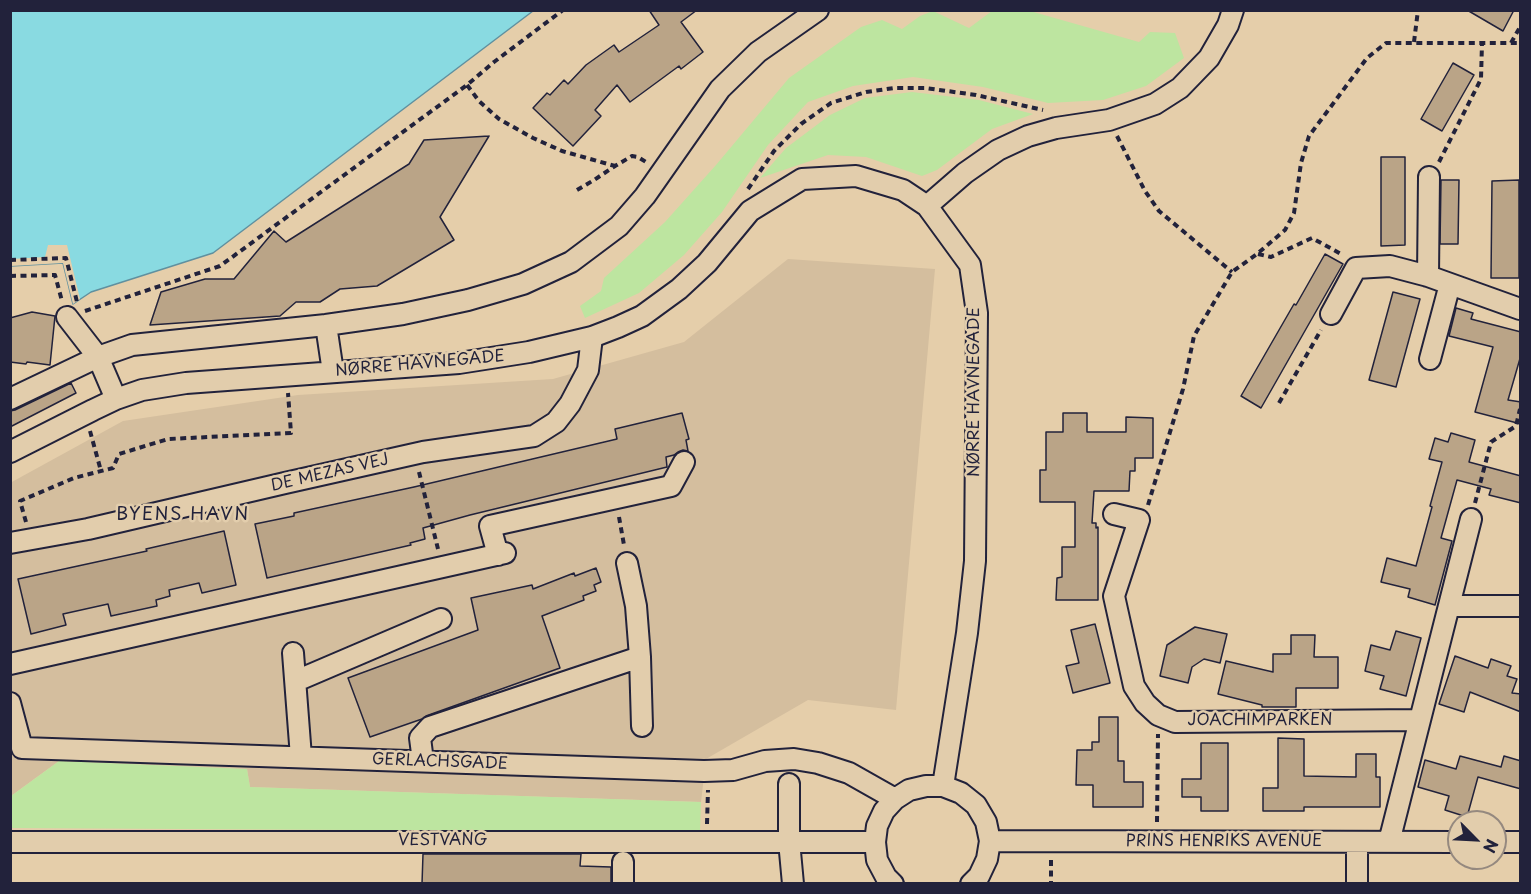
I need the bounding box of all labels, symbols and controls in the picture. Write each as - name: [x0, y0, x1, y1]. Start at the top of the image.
- street label: NØRRE HAVNEGADE: [965, 307, 985, 477]
- street label: NØRRE HAVNEGADE: [335, 347, 505, 381]
- street label: DE MEZAS VEJ: [269, 450, 391, 496]
- district label: BYENS HAVN: [116, 504, 250, 526]
- street label: JOACHIMPARKEN: [1187, 711, 1333, 731]
- street label: GERLACHSGADE: [372, 750, 508, 774]
- north arrow: [1447, 810, 1507, 870]
- street label: VESTVANG: [398, 831, 488, 851]
- street label: PRINS HENRIKS AVENUE: [1126, 832, 1322, 852]
- text: N: [1478, 836, 1505, 857]

